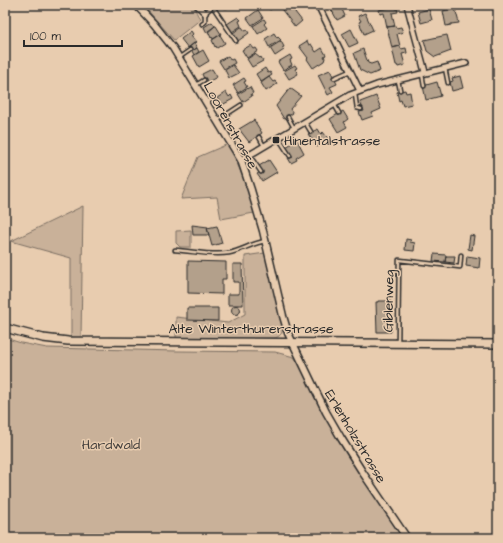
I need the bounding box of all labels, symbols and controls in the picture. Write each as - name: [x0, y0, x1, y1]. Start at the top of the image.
- scale bar: [24, 22, 122, 48]
- text: 100 m: [30, 28, 61, 45]
- street label: Loorenstrasse: [198, 78, 263, 173]
- place label: Hinentalstrasse: [284, 131, 381, 151]
- marker: Hinentalstrasse: [271, 135, 281, 145]
- street label: Giblenweg: [378, 270, 400, 332]
- street label: Alte Winterthurerstrasse: [168, 319, 334, 339]
- street label: Erlenholzstrasse: [319, 386, 391, 487]
- park label: Hardwald: [82, 435, 140, 455]

